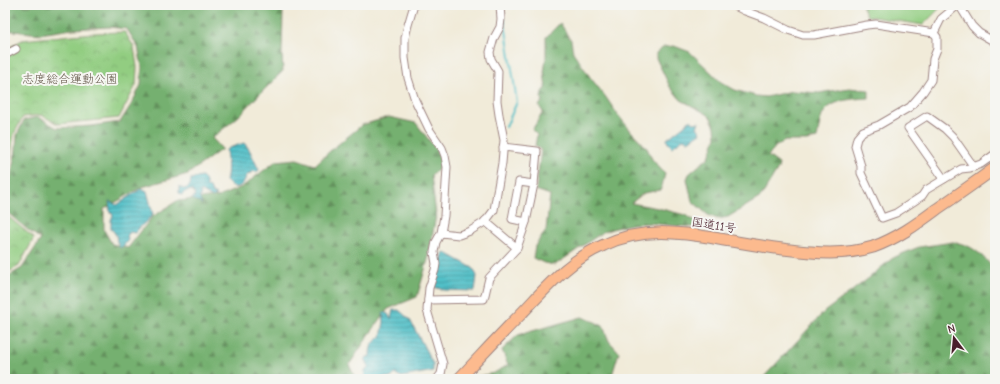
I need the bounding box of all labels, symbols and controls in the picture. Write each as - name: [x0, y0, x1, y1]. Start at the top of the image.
- park label: 志度総合運動公園: [22, 72, 118, 86]
- street label: 国道11号: [690, 215, 738, 235]
- north arrow: [934, 318, 974, 358]
- text: N: [946, 322, 957, 336]

